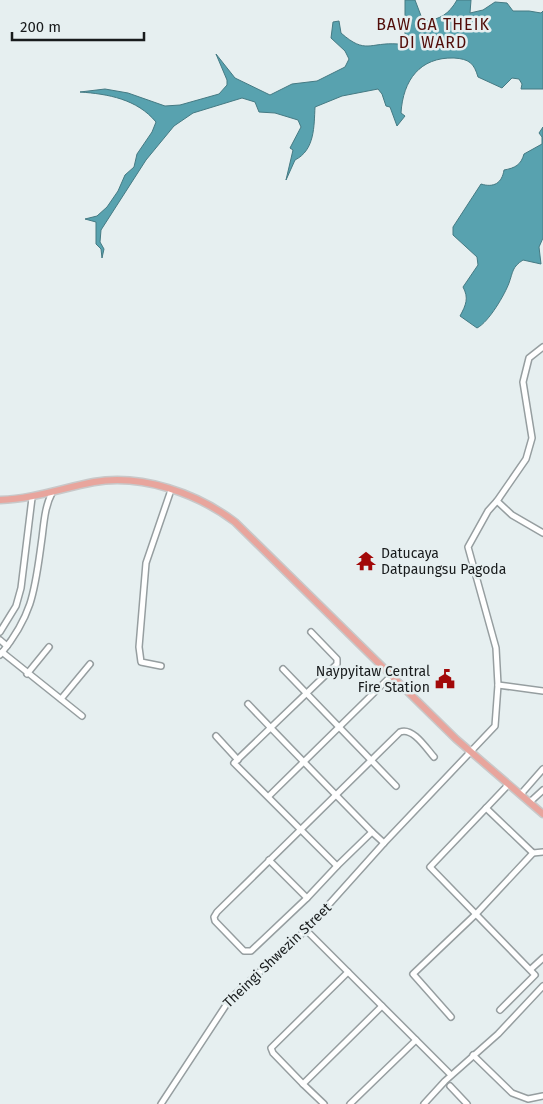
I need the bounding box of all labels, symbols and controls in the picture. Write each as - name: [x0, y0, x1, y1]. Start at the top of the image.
- scale bar: [12, 10, 145, 42]
- district label: BAW GA THEIK DI WARD: [376, 15, 490, 52]
- text: 200 m: [20, 18, 61, 36]
- place label: Datucaya Datpaungsu Pagoda: [381, 545, 506, 578]
- temple icon: Datucaya Datpaungsu Pagoda: [355, 550, 377, 572]
- place label: Naypyitaw Central Fire Station: [316, 663, 430, 696]
- public building icon: Naypyitaw Central Fire Station: [434, 668, 456, 690]
- street label: Theingi Shwezin Street: [220, 899, 336, 1011]

